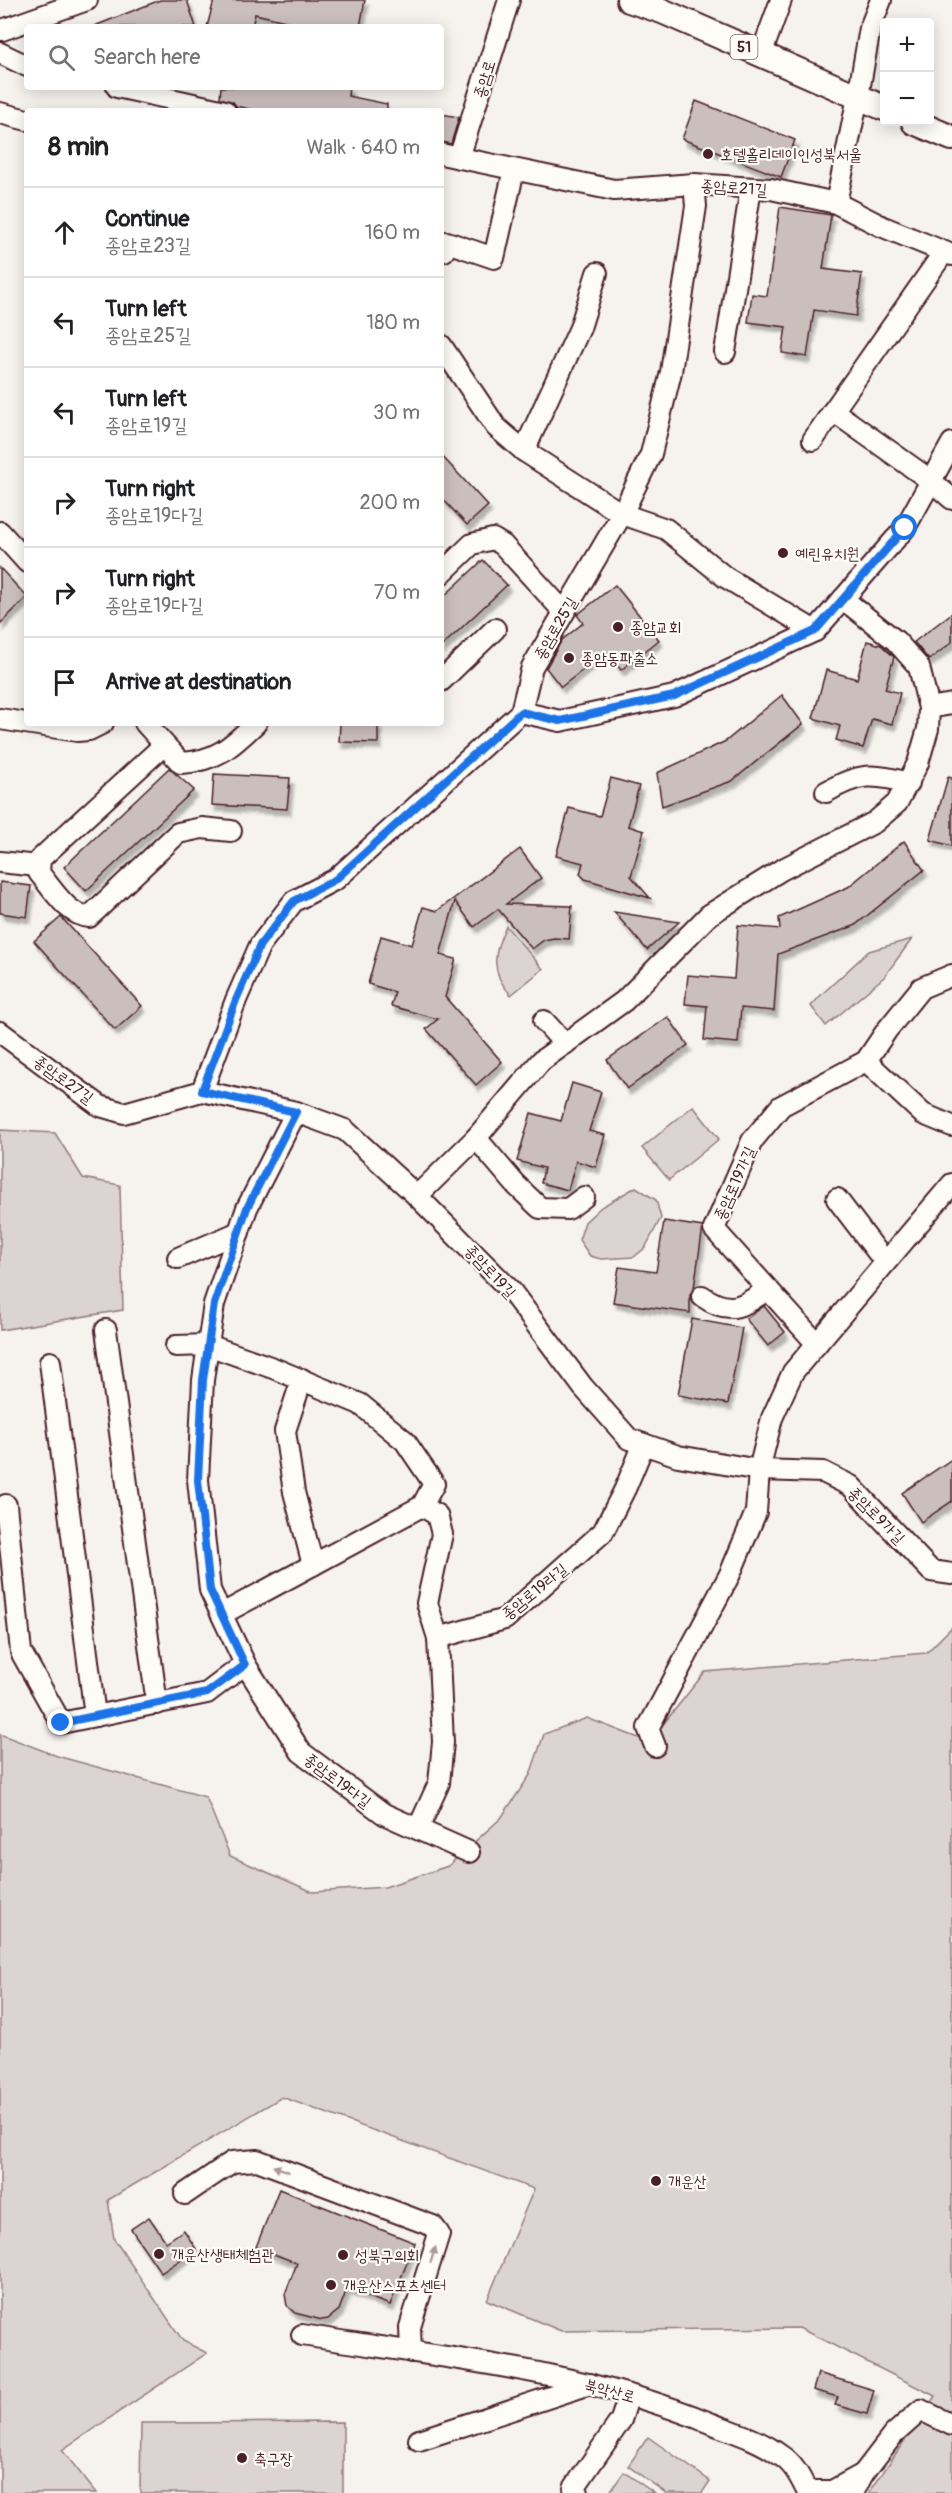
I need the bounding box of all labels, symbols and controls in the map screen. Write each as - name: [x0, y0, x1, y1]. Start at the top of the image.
- map controls: [880, 18, 934, 126]
- button: +: [880, 18, 934, 72]
- search box: [24, 24, 444, 90]
- road number: 51: [730, 35, 758, 59]
- icon: search: [45, 41, 78, 74]
- text: Search here: [93, 43, 200, 71]
- street label: 종암로: [470, 58, 500, 101]
- button: −: [880, 72, 934, 126]
- text: 8 min: [48, 131, 109, 163]
- text: Walk · 640 m: [306, 135, 420, 160]
- place label: 호텔홀리데이인성북서울: [720, 145, 862, 165]
- marker: 호텔홀리데이인성북서울: [701, 147, 715, 161]
- street label: 종암로21길: [700, 176, 768, 200]
- text: Continue: [105, 205, 189, 233]
- icon: ahead: [48, 216, 81, 249]
- text: 160 m: [365, 220, 420, 245]
- text: 종암로23길: [105, 233, 191, 258]
- text: Turn left: [105, 295, 187, 323]
- icon: left: [48, 306, 81, 339]
- text: 180 m: [366, 310, 420, 335]
- text: 종암로25길: [105, 323, 191, 348]
- text: Turn left: [105, 385, 187, 413]
- icon: left: [48, 396, 81, 429]
- text: 30 m: [373, 400, 420, 425]
- text: 종암로19길: [105, 413, 188, 438]
- text: Turn right: [105, 475, 195, 503]
- icon: right: [48, 486, 81, 519]
- text: 200 m: [359, 490, 420, 515]
- text: 종암로19다길: [105, 503, 204, 528]
- route start: [891, 514, 917, 540]
- place label: 예린유치원: [795, 544, 859, 564]
- marker: 예린유치원: [776, 546, 790, 560]
- text: Turn right: [105, 565, 195, 593]
- icon: right: [48, 576, 81, 609]
- text: 70 m: [374, 580, 420, 605]
- text: 종암로19다길: [105, 593, 204, 618]
- street label: 종암로25길: [530, 593, 582, 663]
- place label: 종암교회: [630, 618, 682, 638]
- marker: 종암교회: [611, 620, 625, 634]
- place label: 종암동파출소: [581, 649, 658, 669]
- marker: 종암동파출소: [562, 651, 576, 665]
- icon: arrive: [48, 666, 81, 699]
- text: Arrive at destination: [105, 668, 291, 696]
- street label: 종암로27길: [30, 1051, 97, 1108]
- street label: 종암로19가길: [710, 1143, 760, 1224]
- street label: 종암로19길: [460, 1241, 520, 1303]
- street label: 종암로9가길: [844, 1483, 909, 1549]
- street label: 종암로19라길: [498, 1559, 572, 1624]
- route end: [47, 1709, 73, 1735]
- street label: 종암로19다길: [300, 1749, 375, 1813]
- one-way arrow: [272, 2164, 290, 2173]
- place label: 개운산: [668, 2172, 707, 2192]
- marker: 개운산: [649, 2174, 663, 2188]
- place label: 개운산생태체험관: [171, 2245, 274, 2265]
- place label: 성북구의회: [355, 2246, 419, 2266]
- one-way arrow: [428, 2246, 438, 2264]
- marker: 개운산생태체험관: [152, 2247, 166, 2261]
- marker: 성북구의회: [336, 2248, 350, 2262]
- place label: 개운산스포츠센터: [343, 2276, 446, 2296]
- marker: 개운산스포츠센터: [324, 2278, 338, 2292]
- street label: 북악산로: [582, 2375, 637, 2407]
- place label: 축구장: [254, 2449, 293, 2469]
- marker: 축구장: [235, 2451, 249, 2465]

